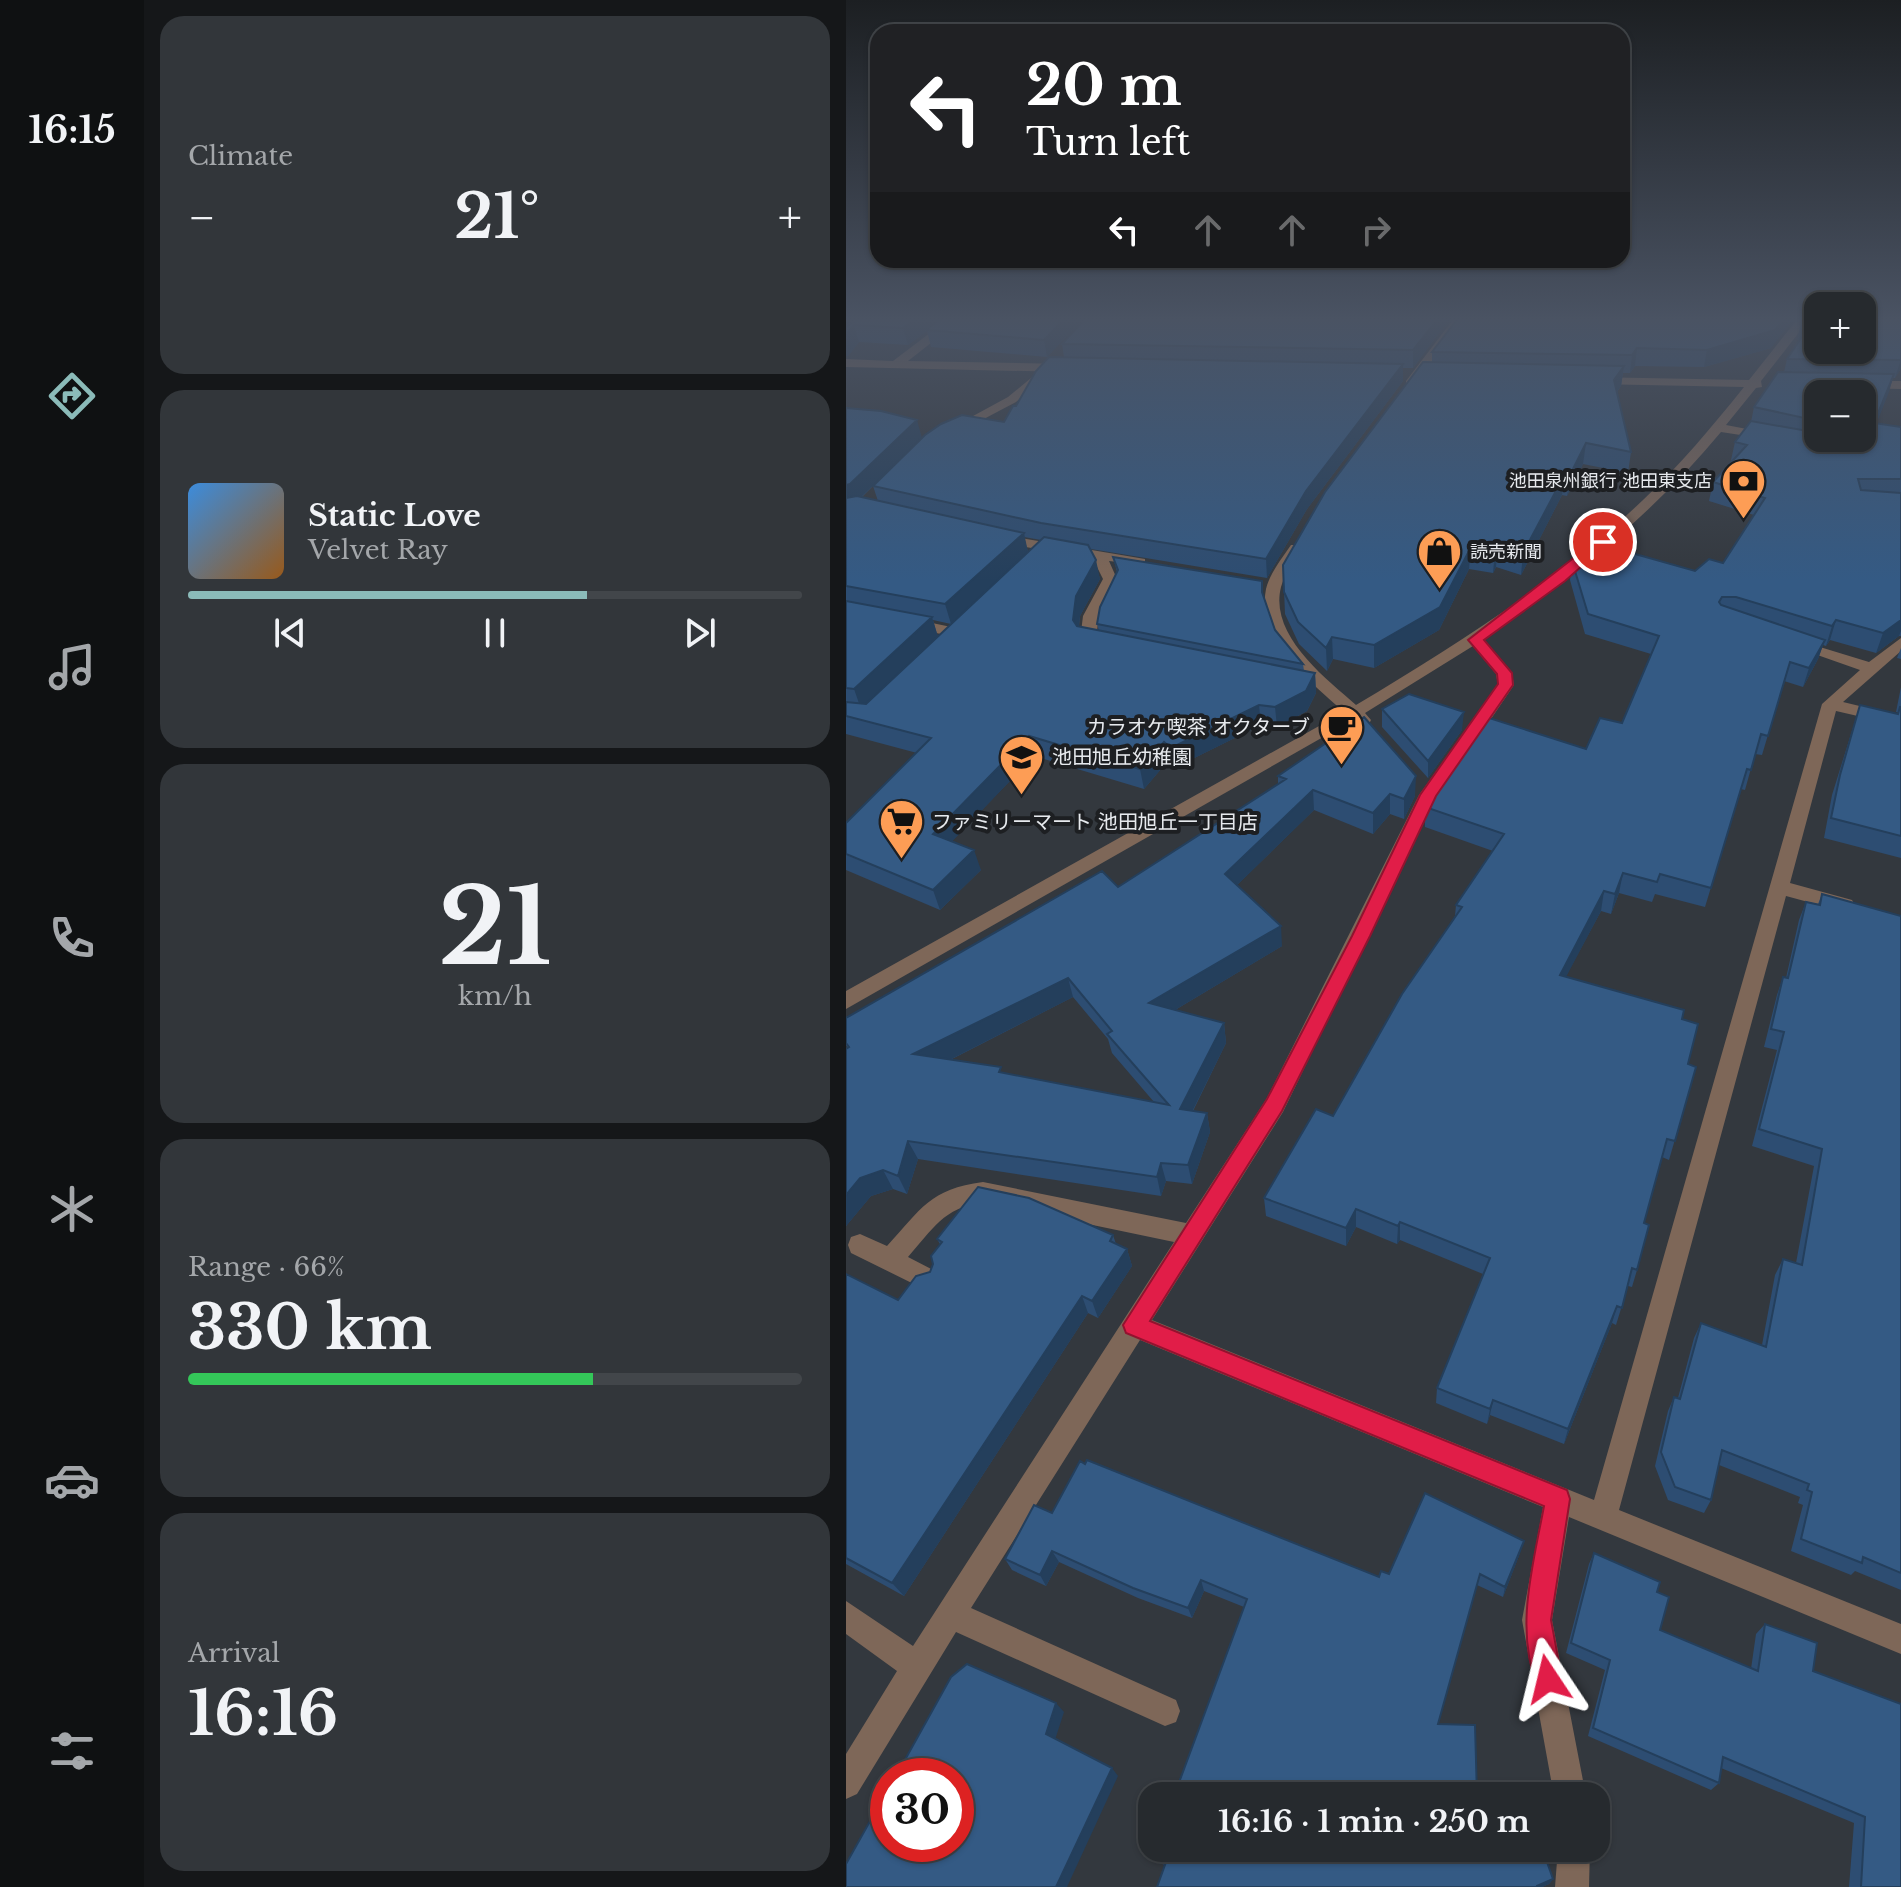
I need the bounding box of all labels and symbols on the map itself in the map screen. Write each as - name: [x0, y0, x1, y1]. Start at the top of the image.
- bank icon: 池田泉州銀行 池田東支店: [1719, 457, 1767, 520]
- place label: 池田泉州銀行 池田東支店: [1509, 470, 1712, 492]
- pin: [1569, 508, 1637, 576]
- shop icon: 読売新聞: [1415, 528, 1463, 591]
- place label: 読売新聞: [1470, 541, 1542, 563]
- cafe icon: カラオケ喫茶 オクターブ: [1317, 703, 1365, 766]
- place label: カラオケ喫茶 オクターブ: [1087, 715, 1310, 739]
- school or university icon: 池田旭丘幼稚園: [997, 733, 1045, 796]
- place label: 池田旭丘幼稚園: [1052, 745, 1192, 769]
- supermarket icon: ファミリーマート 池田旭丘一丁目店: [877, 798, 925, 861]
- place label: ファミリーマート 池田旭丘一丁目店: [932, 810, 1258, 834]
- position arrow: [1506, 1637, 1590, 1721]
- speed limit sign: 30: [870, 1758, 974, 1862]

